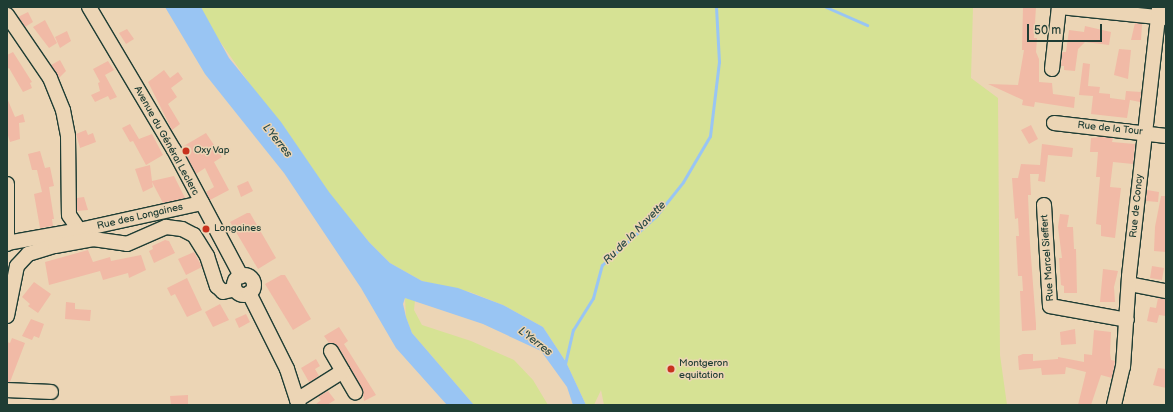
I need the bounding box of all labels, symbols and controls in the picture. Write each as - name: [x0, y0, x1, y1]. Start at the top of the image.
- scale bar: [1029, 16, 1104, 42]
- text: 50 m: [1034, 23, 1061, 38]
- street label: Avenue du Général Leclerc: [131, 84, 201, 198]
- street label: Rue de la Tour: [1077, 120, 1143, 138]
- water label: L'Yerres: [259, 122, 295, 160]
- place label: Oxy Vap: [194, 145, 230, 157]
- marker: Oxy Vap: [181, 146, 191, 156]
- street label: Rue de Concy: [1128, 174, 1146, 238]
- water label: Ru de la Navette: [601, 199, 669, 267]
- street label: Rue des Longaines: [96, 201, 184, 233]
- street label: Rue Marcel Sieffert: [1039, 214, 1057, 302]
- place label: Longaines: [214, 223, 261, 235]
- marker: Longaines: [201, 224, 211, 234]
- water label: L'Yerres: [515, 325, 555, 359]
- place label: Montgeron equitation: [679, 357, 728, 380]
- marker: Montgeron equitation: [666, 364, 676, 374]

